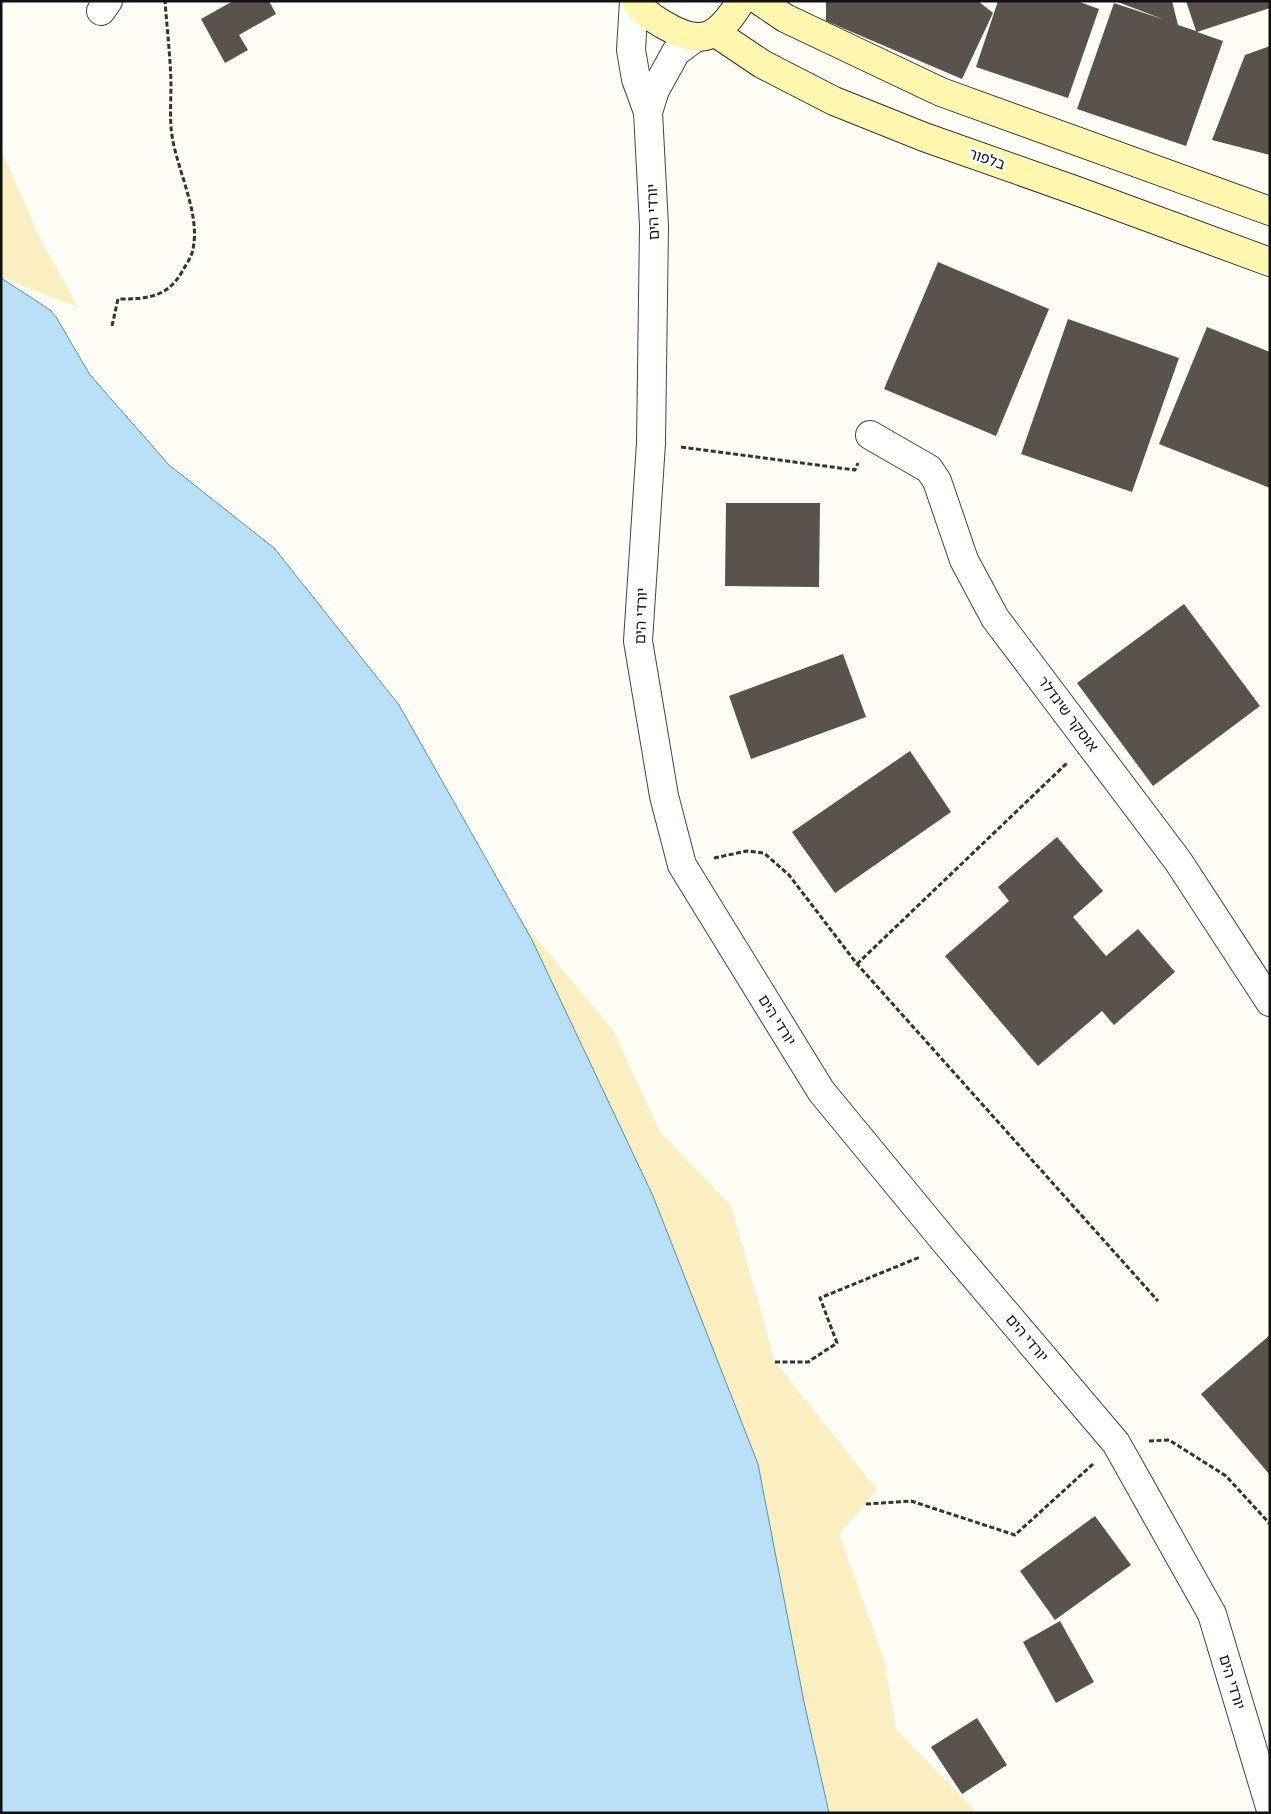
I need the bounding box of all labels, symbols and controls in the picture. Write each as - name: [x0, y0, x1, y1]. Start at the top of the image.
- street label: בלפור: [966, 144, 1008, 174]
- street label: יורדי הים: [643, 183, 663, 241]
- street label: יורדי הים: [631, 587, 651, 645]
- street label: אוסקר שינדלר: [1034, 673, 1102, 755]
- street label: יורדי הים: [754, 991, 800, 1049]
- street label: יורדי הים: [1002, 1311, 1052, 1365]
- street label: יורדי הים: [1215, 1652, 1249, 1712]

